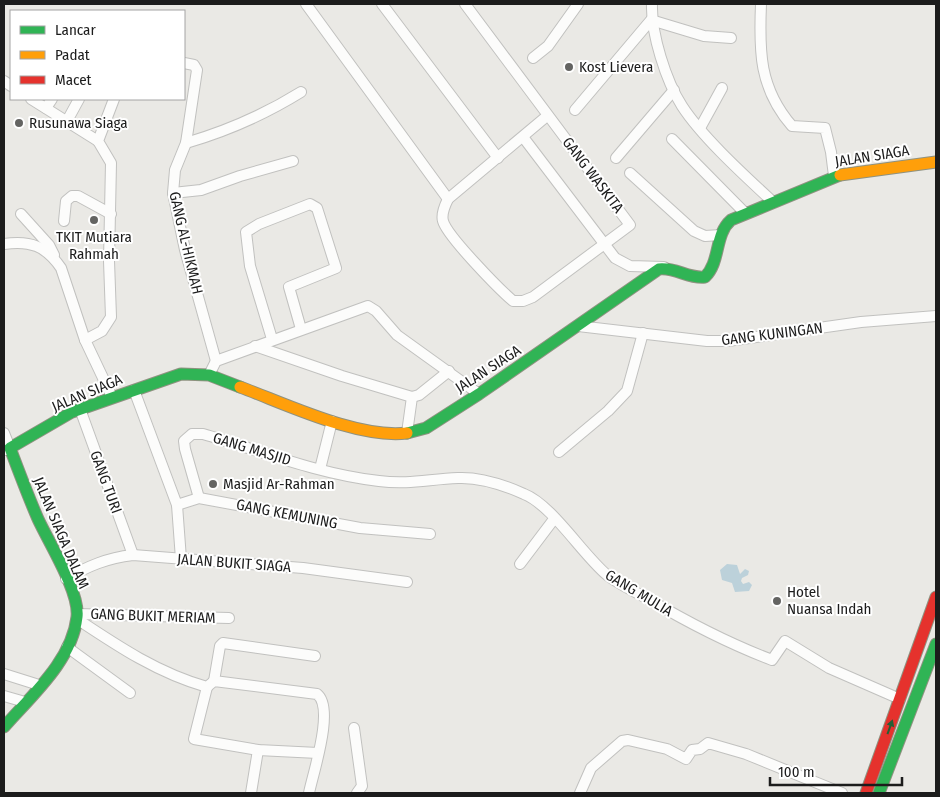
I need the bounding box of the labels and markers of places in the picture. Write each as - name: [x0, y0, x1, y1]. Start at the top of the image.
- place label: Kost Lievera: [579, 58, 653, 76]
- marker: Kost Lievera: [563, 61, 575, 73]
- place label: Rusunawa Siaga: [29, 114, 128, 132]
- marker: Rusunawa Siaga: [13, 117, 25, 129]
- marker: TKIT Mutiara Rahmah: [88, 214, 100, 226]
- place label: TKIT Mutiara Rahmah: [56, 228, 132, 263]
- place label: Masjid Ar-Rahman: [223, 475, 335, 493]
- marker: Masjid Ar-Rahman: [207, 478, 219, 490]
- place label: Hotel Nuansa Indah: [787, 583, 872, 618]
- marker: Hotel Nuansa Indah: [771, 595, 783, 607]

